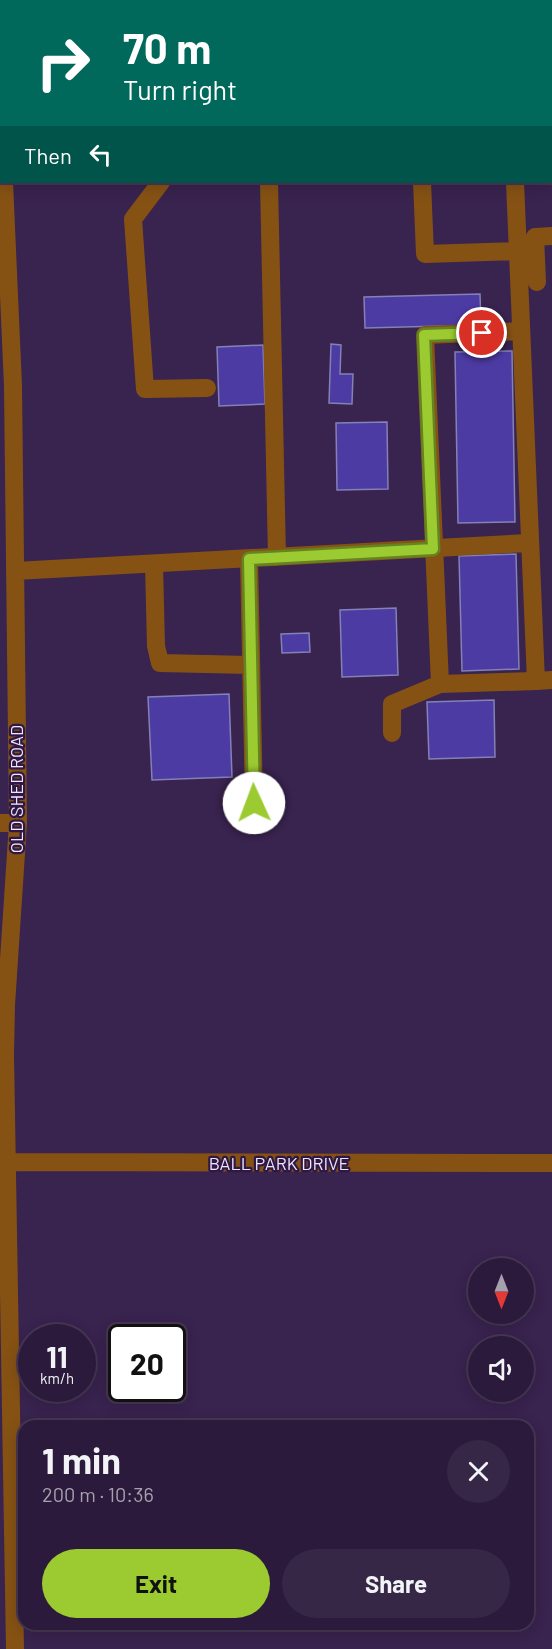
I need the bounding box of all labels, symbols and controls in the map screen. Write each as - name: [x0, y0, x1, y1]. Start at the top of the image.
- text: 70 m: [123, 22, 211, 72]
- icon: right: [24, 24, 102, 102]
- text: Turn right: [123, 73, 237, 105]
- icon: left: [84, 138, 117, 171]
- text: Then: [24, 142, 72, 168]
- pin: [456, 307, 507, 358]
- icon: arrive: [465, 316, 498, 349]
- street label: OLD SHED ROAD: [5, 725, 27, 853]
- position arrow: [222, 771, 286, 835]
- street label: BALL PARK DRIVE: [209, 1152, 349, 1174]
- north arrow: [468, 1258, 534, 1324]
- map controls: [468, 1258, 534, 1402]
- speed limit sign: 20: [108, 1324, 186, 1402]
- button: sound: [468, 1336, 534, 1402]
- text: 11: [46, 1338, 68, 1374]
- text: km/h: [40, 1369, 74, 1387]
- text: 1 min: [42, 1438, 121, 1481]
- button: close: [447, 1440, 510, 1503]
- text: 200 m · 10:36: [42, 1482, 154, 1506]
- button: Exit: [42, 1549, 270, 1618]
- button: Share: [282, 1549, 510, 1618]

